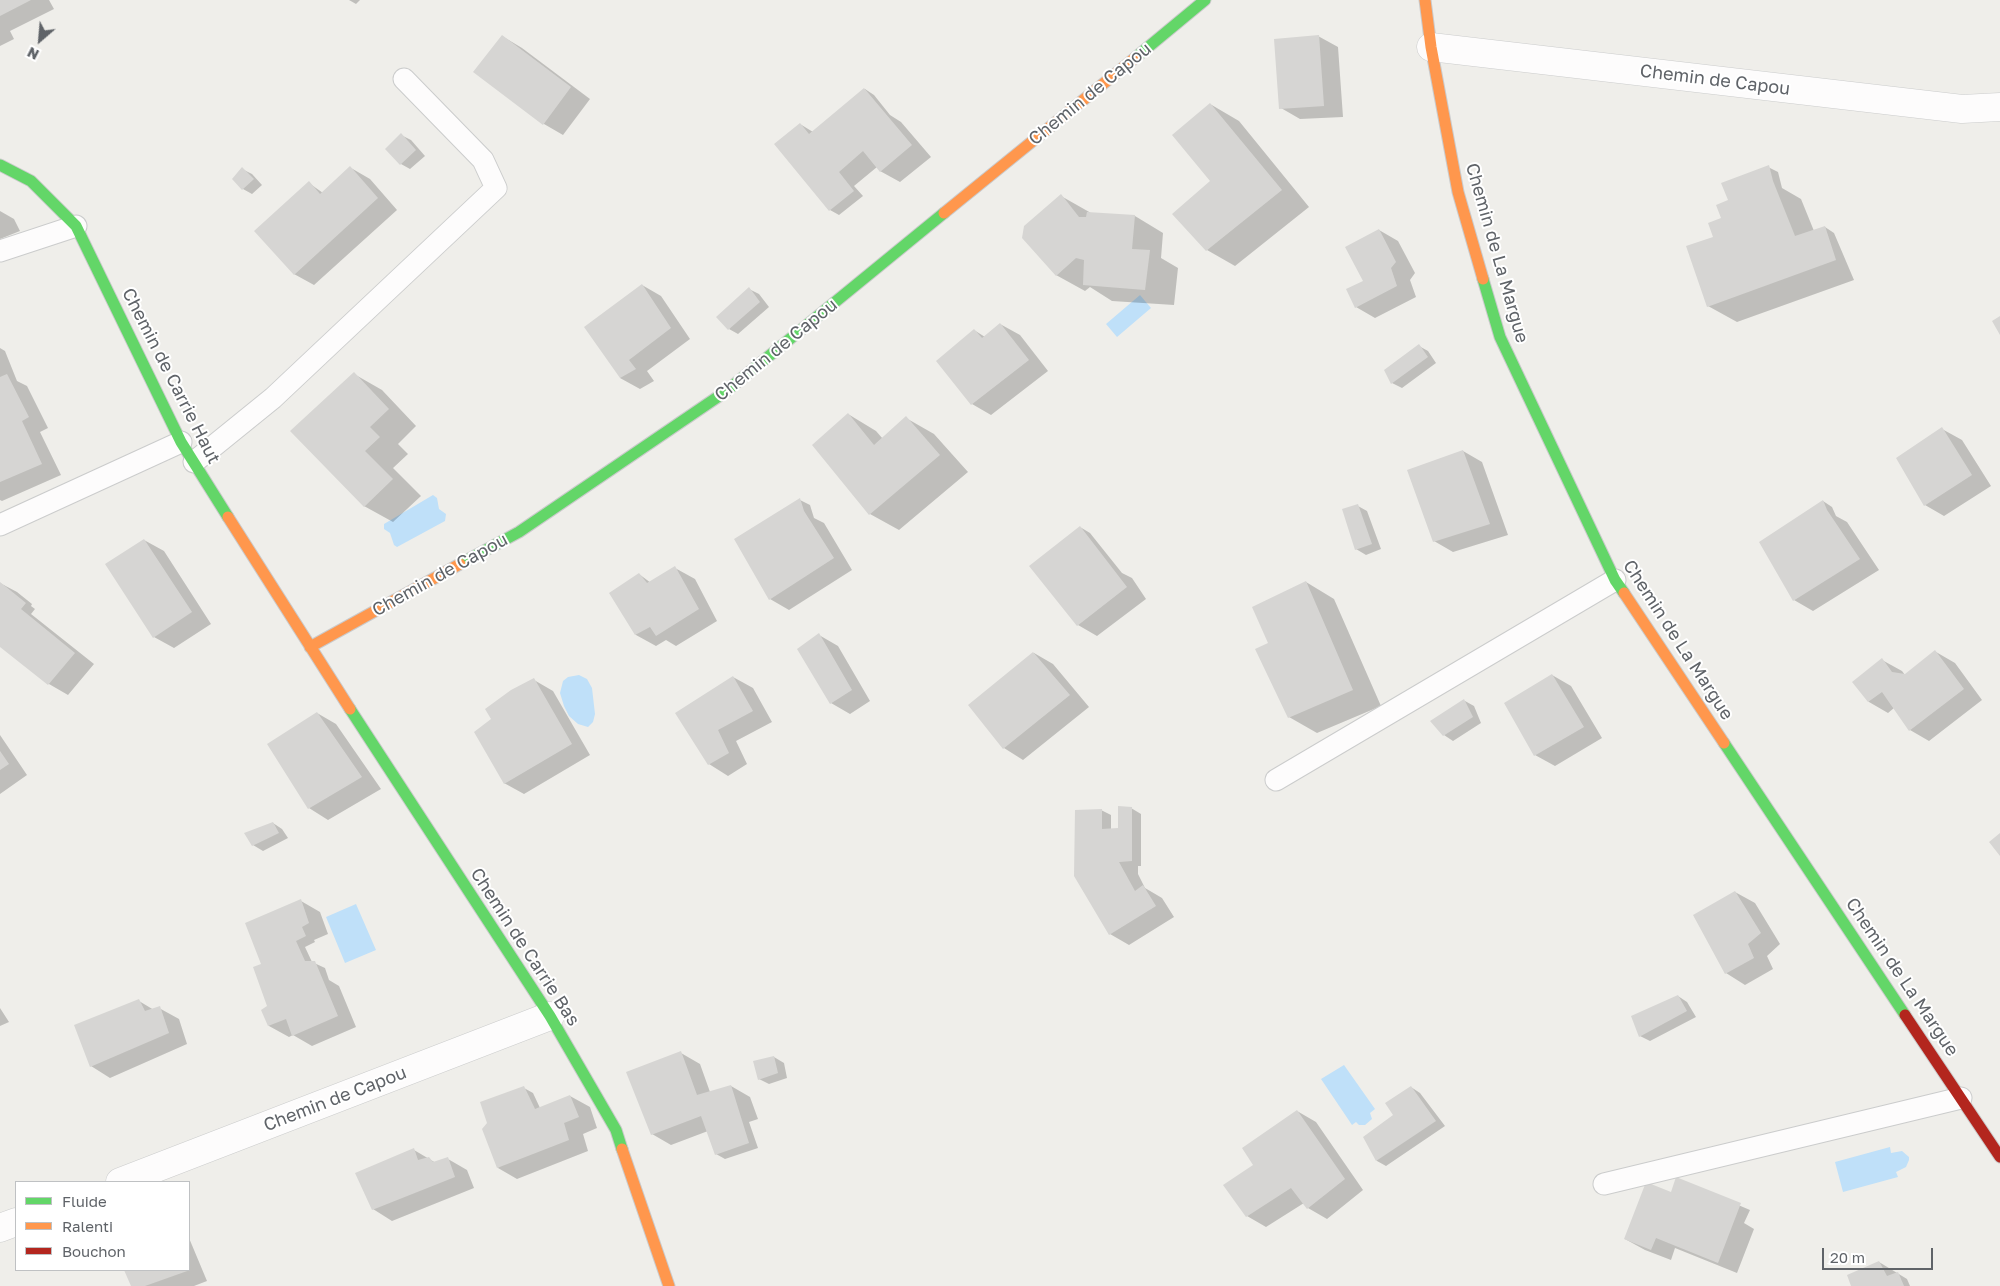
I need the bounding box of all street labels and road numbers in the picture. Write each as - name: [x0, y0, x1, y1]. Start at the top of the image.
- street label: Chemin de Capou: [1024, 38, 1156, 150]
- street label: Chemin de Capou: [1639, 60, 1791, 100]
- street label: Chemin de La Margue: [1461, 161, 1533, 345]
- street label: Chemin de Carrie Haut: [117, 285, 225, 467]
- street label: Chemin de Capou: [710, 294, 842, 406]
- street label: Chemin de Capou: [369, 529, 511, 621]
- street label: Chemin de La Margue: [1618, 556, 1738, 724]
- street label: Chemin de Carrie Bas: [466, 864, 584, 1030]
- street label: Chemin de La Margue: [1841, 894, 1963, 1060]
- street label: Chemin de Capou: [261, 1062, 409, 1136]

